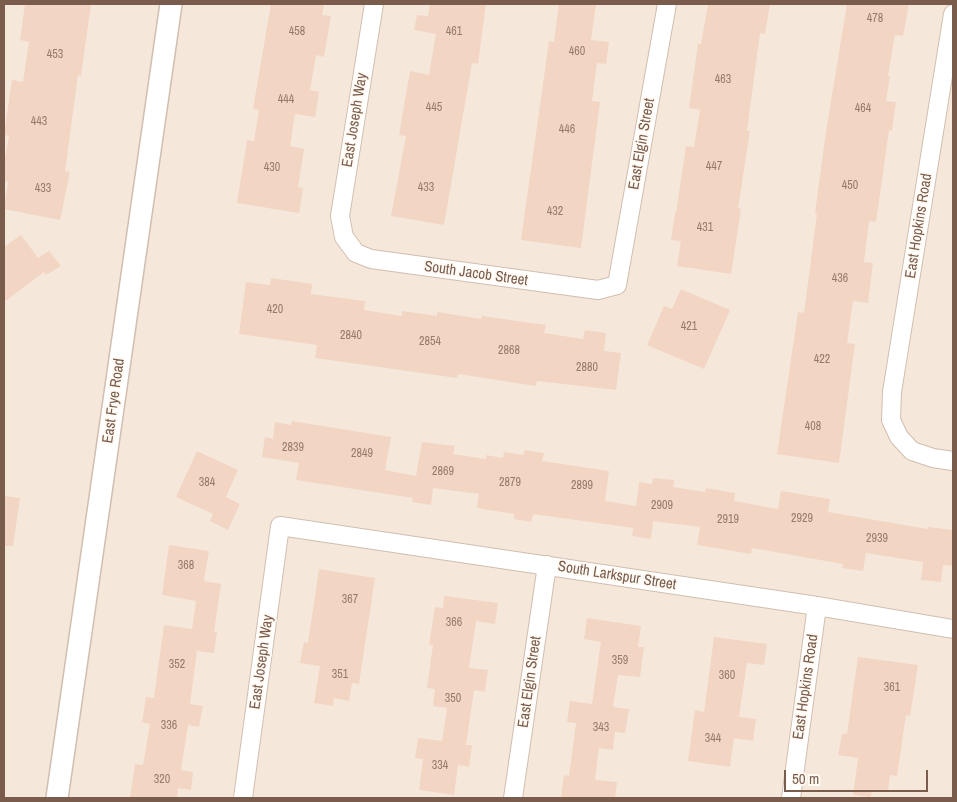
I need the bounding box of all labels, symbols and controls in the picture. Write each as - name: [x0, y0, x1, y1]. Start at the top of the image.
- house number: 478: [867, 12, 883, 26]
- house number: 458: [289, 25, 305, 39]
- house number: 461: [446, 25, 462, 39]
- house number: 460: [569, 45, 585, 59]
- house number: 453: [47, 48, 63, 62]
- street label: East Joseph Way: [339, 72, 371, 168]
- house number: 463: [715, 73, 731, 87]
- house number: 444: [278, 93, 294, 107]
- street label: East Elgin Street: [625, 97, 659, 191]
- house number: 445: [426, 101, 442, 115]
- house number: 464: [855, 102, 871, 116]
- house number: 443: [31, 115, 47, 129]
- house number: 446: [559, 123, 575, 137]
- house number: 447: [706, 160, 722, 174]
- house number: 430: [264, 161, 280, 175]
- street label: East Hopkins Road: [902, 172, 936, 280]
- house number: 450: [842, 179, 858, 193]
- house number: 433: [418, 181, 434, 195]
- house number: 433: [35, 182, 51, 196]
- house number: 432: [547, 205, 563, 219]
- house number: 431: [697, 221, 713, 235]
- street label: South Jacob Street: [423, 258, 529, 290]
- house number: 436: [832, 272, 848, 286]
- house number: 420: [267, 303, 283, 317]
- house number: 421: [681, 320, 697, 334]
- house number: 2840: [340, 329, 362, 343]
- house number: 2854: [419, 335, 441, 349]
- house number: 2868: [498, 344, 520, 358]
- house number: 422: [814, 353, 830, 367]
- street label: East Frye Road: [99, 357, 129, 445]
- house number: 2880: [576, 361, 598, 375]
- house number: 408: [805, 420, 821, 434]
- house number: 2839: [282, 441, 304, 455]
- house number: 2849: [351, 447, 373, 461]
- house number: 2869: [432, 465, 454, 479]
- house number: 384: [199, 476, 215, 490]
- house number: 2879: [499, 476, 521, 490]
- house number: 2899: [571, 479, 593, 493]
- house number: 2909: [651, 499, 673, 513]
- house number: 2929: [791, 512, 813, 526]
- house number: 2919: [717, 513, 739, 527]
- house number: 2939: [866, 532, 888, 546]
- street label: South Larkspur Street: [557, 558, 677, 594]
- house number: 368: [178, 559, 194, 573]
- house number: 367: [342, 593, 358, 607]
- street label: East Joseph Way: [246, 614, 278, 710]
- house number: 366: [446, 616, 462, 630]
- street label: East Hopkins Road: [790, 633, 822, 741]
- street label: East Elgin Street: [515, 635, 545, 729]
- house number: 359: [612, 654, 628, 668]
- house number: 352: [169, 658, 185, 672]
- house number: 351: [332, 668, 348, 682]
- house number: 360: [719, 669, 735, 683]
- house number: 361: [884, 681, 900, 695]
- house number: 350: [445, 692, 461, 706]
- house number: 336: [161, 719, 177, 733]
- house number: 343: [593, 721, 609, 735]
- house number: 344: [705, 732, 721, 746]
- house number: 334: [432, 759, 448, 773]
- scale bar: [787, 760, 931, 792]
- text: 50 m: [792, 768, 819, 789]
- house number: 320: [154, 773, 170, 787]

